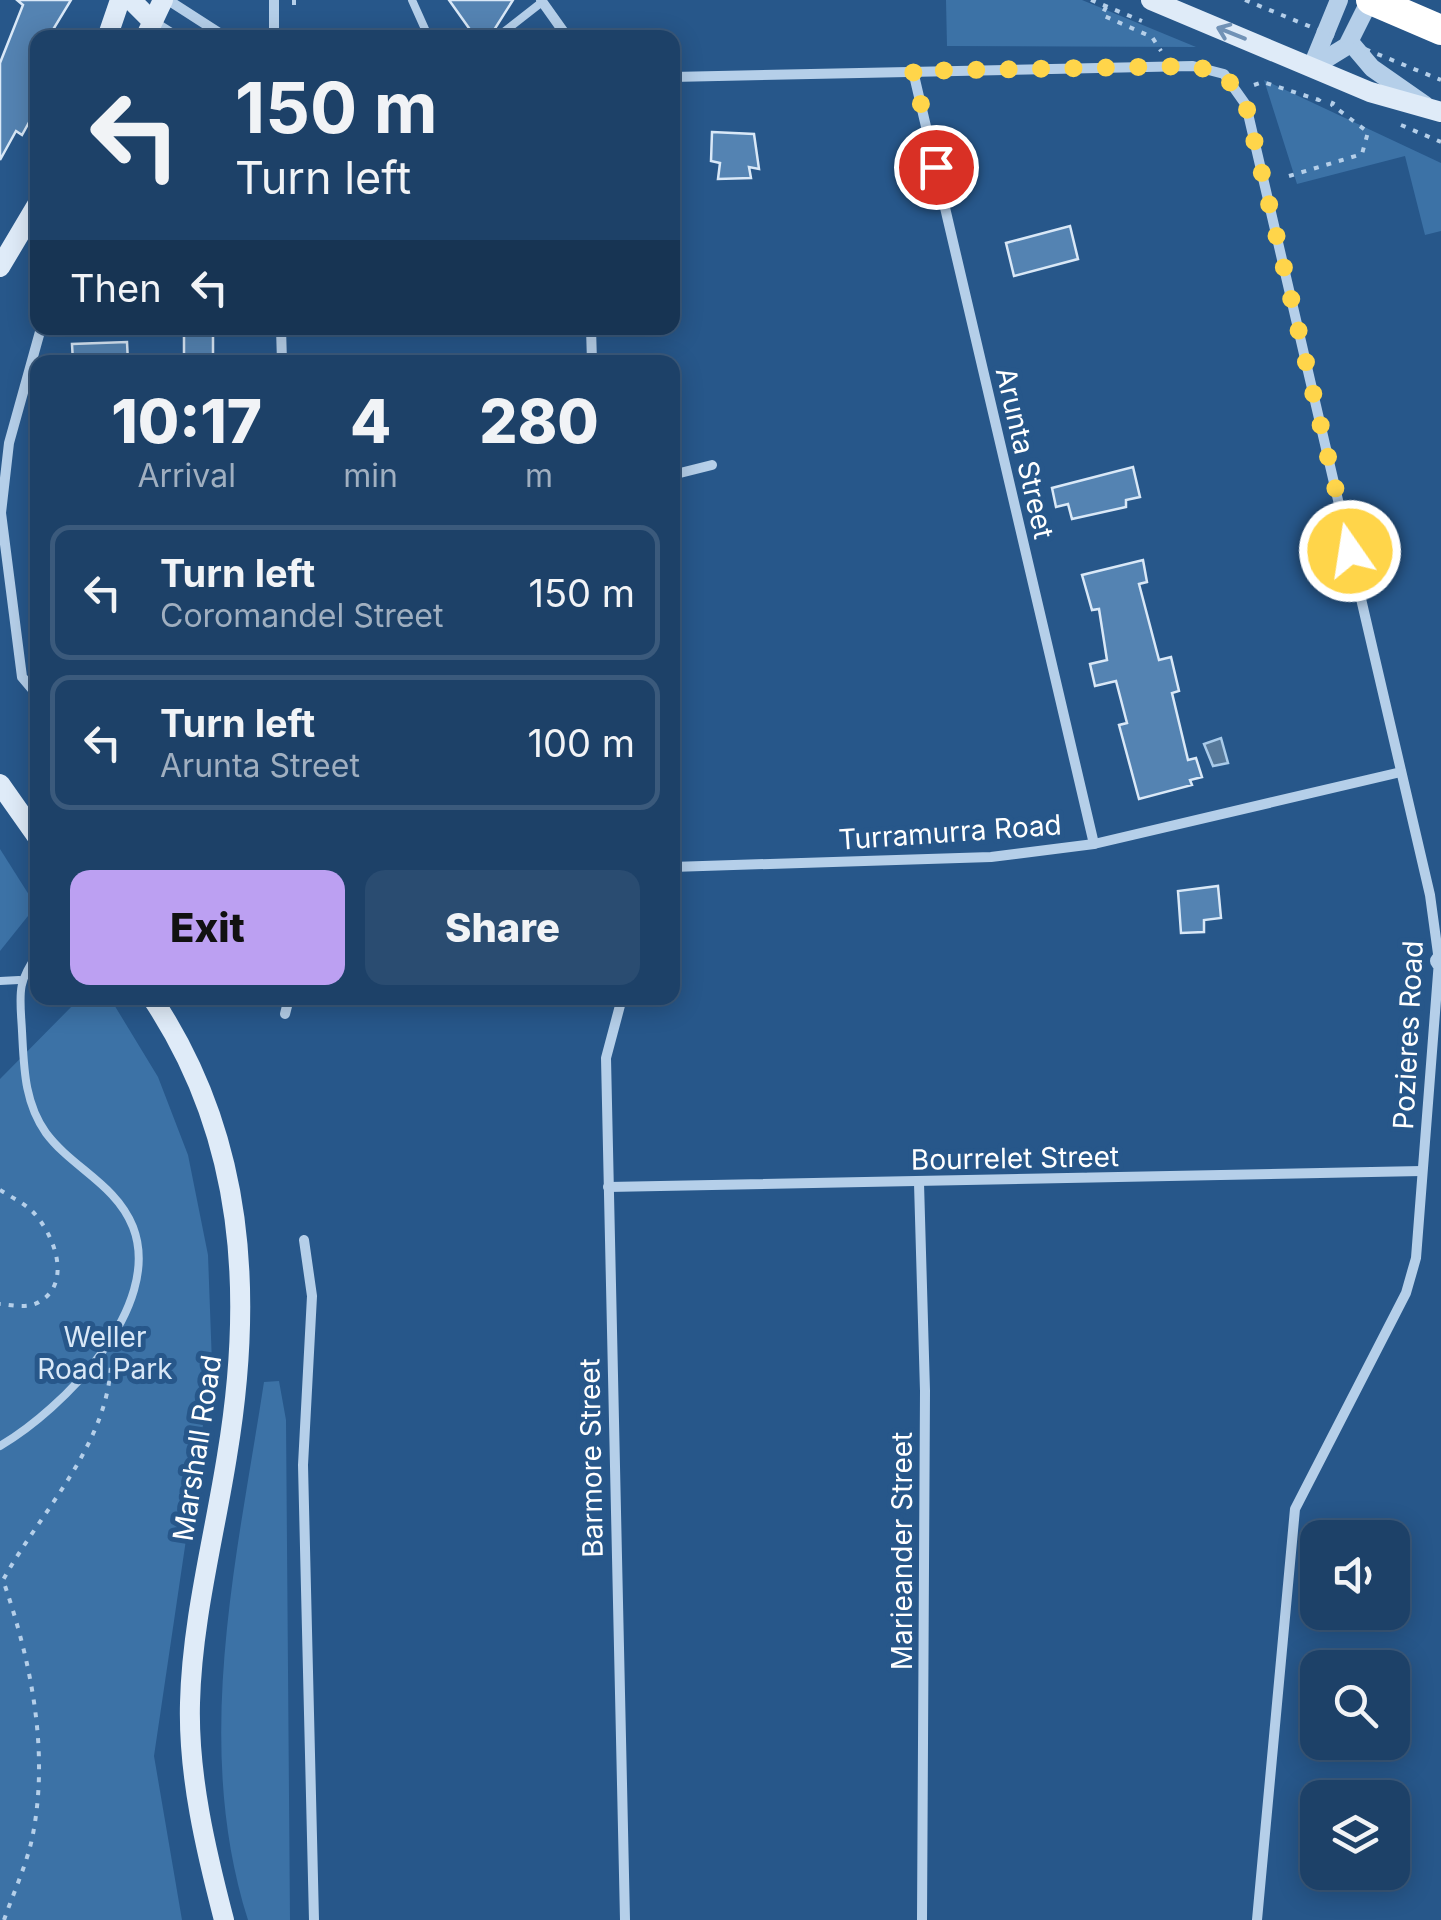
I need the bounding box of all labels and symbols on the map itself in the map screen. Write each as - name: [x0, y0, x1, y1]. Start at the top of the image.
- one-way arrow: [1216, 23, 1247, 41]
- pin: [894, 125, 979, 210]
- street label: Arunta Street: [989, 364, 1061, 542]
- position arrow: [1298, 499, 1402, 603]
- street label: Turramurra Road: [837, 807, 1063, 857]
- street label: Pozieres Road: [1386, 940, 1430, 1130]
- street label: Bourrelet Street: [911, 1139, 1119, 1177]
- park label: Weller Road Park: [37, 1320, 173, 1386]
- street label: Marshall Road: [166, 1353, 228, 1543]
- street label: Barmore Street: [572, 1358, 610, 1558]
- street label: Marieander Street: [885, 1432, 919, 1670]

